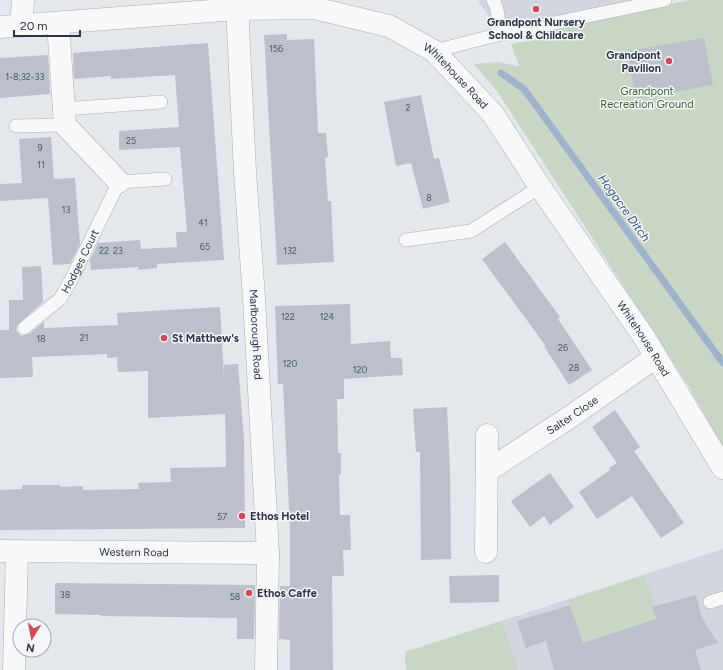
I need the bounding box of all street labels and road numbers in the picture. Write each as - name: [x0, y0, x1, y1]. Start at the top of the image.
- street label: Whitehouse Road: [421, 40, 491, 111]
- street label: Hodges Court: [58, 227, 101, 295]
- street label: Marlborough Road: [247, 289, 265, 380]
- street label: Whitehouse Road: [614, 298, 673, 379]
- street label: Salter Close: [544, 393, 600, 437]
- street label: Western Road: [99, 545, 169, 559]

